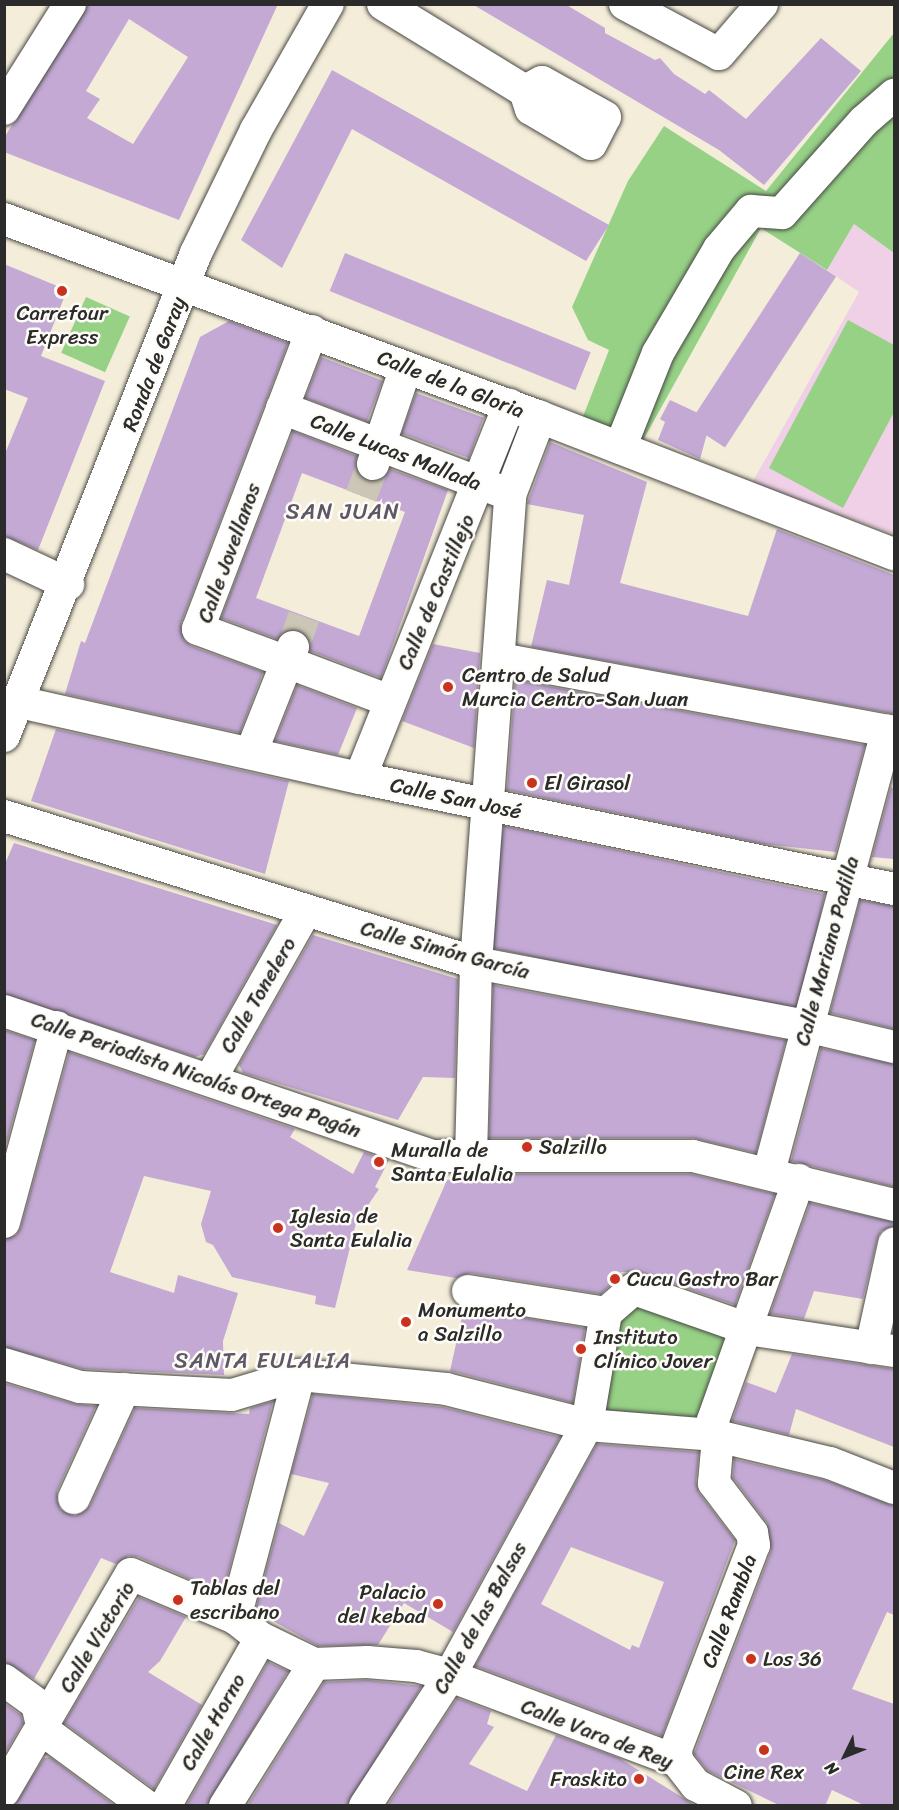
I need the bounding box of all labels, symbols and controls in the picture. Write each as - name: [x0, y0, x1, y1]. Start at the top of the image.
- marker: Carrefour Express: [55, 284, 69, 298]
- street label: Ronda de Garay: [117, 293, 191, 435]
- place label: Carrefour Express: [16, 300, 108, 350]
- street label: Calle de la Gloria: [374, 344, 528, 424]
- street label: Calle Lucas Mallada: [307, 408, 485, 496]
- street label: Calle Jovellanos: [192, 480, 266, 626]
- district label: SAN JUAN: [286, 499, 400, 525]
- street label: Calle de Castillejo: [392, 510, 480, 674]
- place label: Centro de Salud Murcia Centro-San Juan: [462, 662, 688, 712]
- marker: Centro de Salud Murcia Centro-San Juan: [439, 678, 457, 696]
- place label: El Girasol: [544, 770, 631, 796]
- street label: Calle San José: [388, 772, 524, 824]
- marker: El Girasol: [525, 776, 539, 790]
- street label: Calle Mariano Padilla: [790, 854, 864, 1048]
- street label: Calle Simón García: [358, 915, 532, 985]
- street label: Calle Tonelero: [215, 932, 301, 1058]
- street label: Calle Periodista Nicolás Ortega Pagán: [28, 1007, 364, 1143]
- place label: Salzillo: [539, 1134, 607, 1160]
- place label: Muralla de Santa Eulalia: [391, 1137, 513, 1187]
- marker: Salzillo: [520, 1140, 534, 1154]
- marker: Muralla de Santa Eulalia: [372, 1155, 386, 1169]
- place label: Iglesia de Santa Eulalia: [290, 1203, 412, 1253]
- marker: Iglesia de Santa Eulalia: [271, 1221, 285, 1235]
- place label: Cucu Gastro Bar: [627, 1266, 778, 1292]
- marker: Cucu Gastro Bar: [608, 1272, 622, 1286]
- place label: Monumento a Salzillo: [418, 1297, 526, 1347]
- marker: Monumento a Salzillo: [399, 1315, 413, 1329]
- place label: Instituto Clínico Jover: [594, 1324, 712, 1374]
- marker: Instituto Clínico Jover: [572, 1340, 590, 1358]
- district label: SANTA EULALIA: [175, 1348, 351, 1374]
- street label: Calle de las Balsas: [428, 1538, 532, 1698]
- street label: Calle Rambla: [696, 1551, 762, 1671]
- place label: Tablas del escribano: [190, 1575, 280, 1625]
- street label: Calle Victorio: [54, 1577, 140, 1697]
- place label: Palacio del kebad: [338, 1579, 426, 1629]
- marker: Tablas del escribano: [171, 1593, 185, 1607]
- marker: Palacio del kebad: [431, 1597, 445, 1611]
- place label: Los 36: [763, 1646, 822, 1672]
- marker: Los 36: [744, 1652, 758, 1666]
- street label: Calle Horno: [175, 1669, 251, 1775]
- street label: Calle Vara de Rey: [518, 1694, 676, 1774]
- north arrow: [815, 1726, 875, 1786]
- marker: Cine Rex: [757, 1743, 771, 1757]
- text: N: [817, 1755, 846, 1783]
- place label: Cine Rex: [724, 1759, 804, 1785]
- place label: Fraskito: [550, 1766, 627, 1792]
- marker: Fraskito: [632, 1772, 646, 1786]

